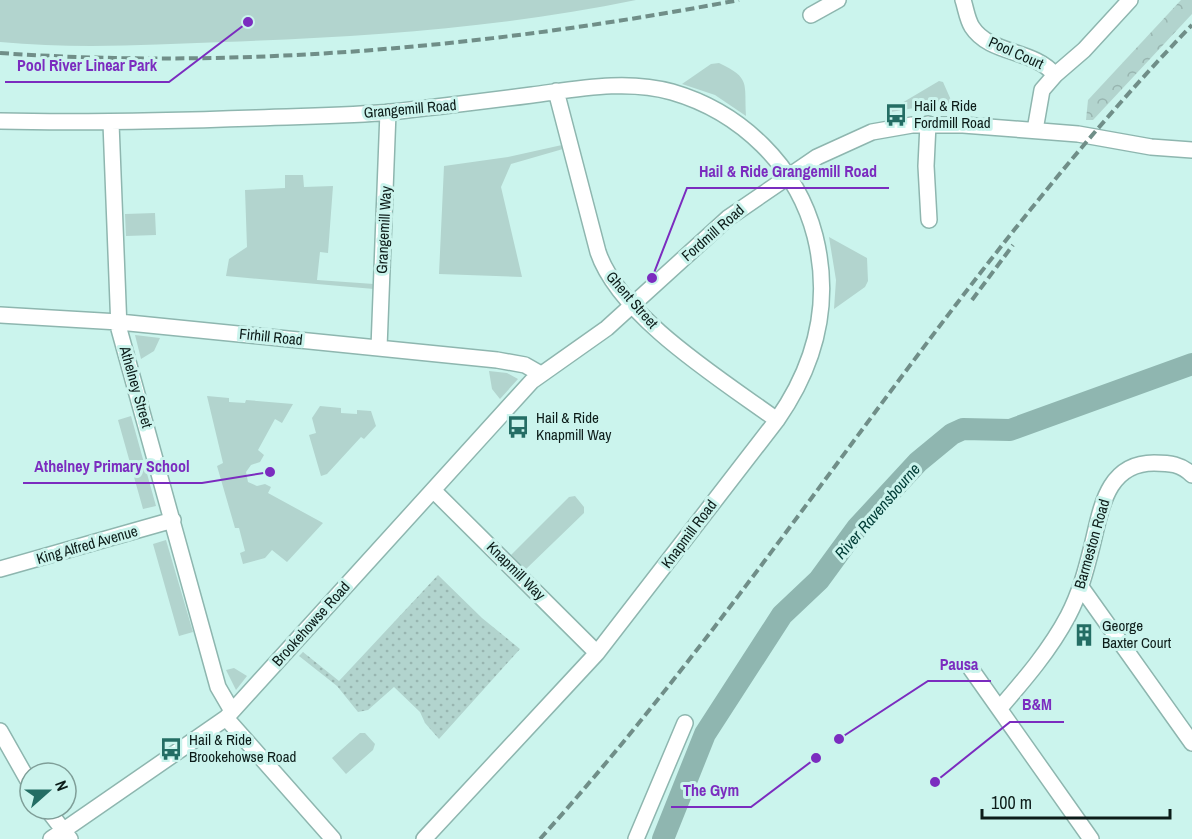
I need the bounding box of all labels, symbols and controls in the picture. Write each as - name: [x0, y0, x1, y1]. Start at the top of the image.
- street label: Pool Court: [985, 31, 1048, 74]
- callout: Pool River Linear Park: [5, 48, 169, 82]
- text: Pool River Linear Park: [17, 54, 158, 76]
- street label: Grangemill Road: [363, 94, 457, 123]
- place label: Hail & Ride Fordmill Road: [914, 95, 991, 133]
- bus stop icon: Hail & Ride Fordmill Road: [883, 102, 909, 128]
- callout: Hail & Ride Grangemill Road: [687, 154, 889, 188]
- text: Hail & Ride Grangemill Road: [699, 160, 877, 182]
- street label: Grangemill Way: [371, 185, 396, 274]
- street label: Fordmill Road: [677, 200, 748, 266]
- street label: Ghent Street: [602, 266, 664, 333]
- street label: Firhill Road: [238, 323, 304, 350]
- street label: Athelney Street: [115, 343, 158, 431]
- place label: Hail & Ride Knapmill Way: [536, 407, 612, 445]
- bus stop icon: Hail & Ride Knapmill Way: [505, 414, 531, 440]
- callout: Athelney Primary School: [23, 449, 202, 483]
- text: Athelney Primary School: [34, 455, 190, 477]
- water label: River Ravensbourne: [829, 458, 925, 564]
- street label: Knapmill Road: [656, 495, 721, 572]
- street label: Barmeston Road: [1069, 497, 1114, 591]
- street label: King Alfred Avenue: [34, 520, 140, 569]
- street label: Knapmill Way: [482, 537, 551, 605]
- street label: Brookehowse Road: [267, 577, 354, 671]
- place label: George Baxter Court: [1102, 615, 1172, 653]
- building icon: George Baxter Court: [1071, 622, 1097, 648]
- callout: Pausa: [928, 647, 991, 681]
- text: Pausa: [940, 653, 979, 675]
- callout: B&M: [1010, 688, 1064, 722]
- text: B&M: [1022, 693, 1052, 715]
- place label: Hail & Ride Brookehowse Road: [189, 729, 296, 767]
- bus stop icon: Hail & Ride Brookehowse Road: [158, 736, 184, 762]
- north arrow: [18, 761, 78, 821]
- callout: The Gym: [671, 773, 751, 807]
- text: N: [50, 777, 74, 794]
- text: The Gym: [683, 779, 739, 801]
- scale bar: [982, 782, 1170, 820]
- text: 100 m: [991, 790, 1032, 815]

